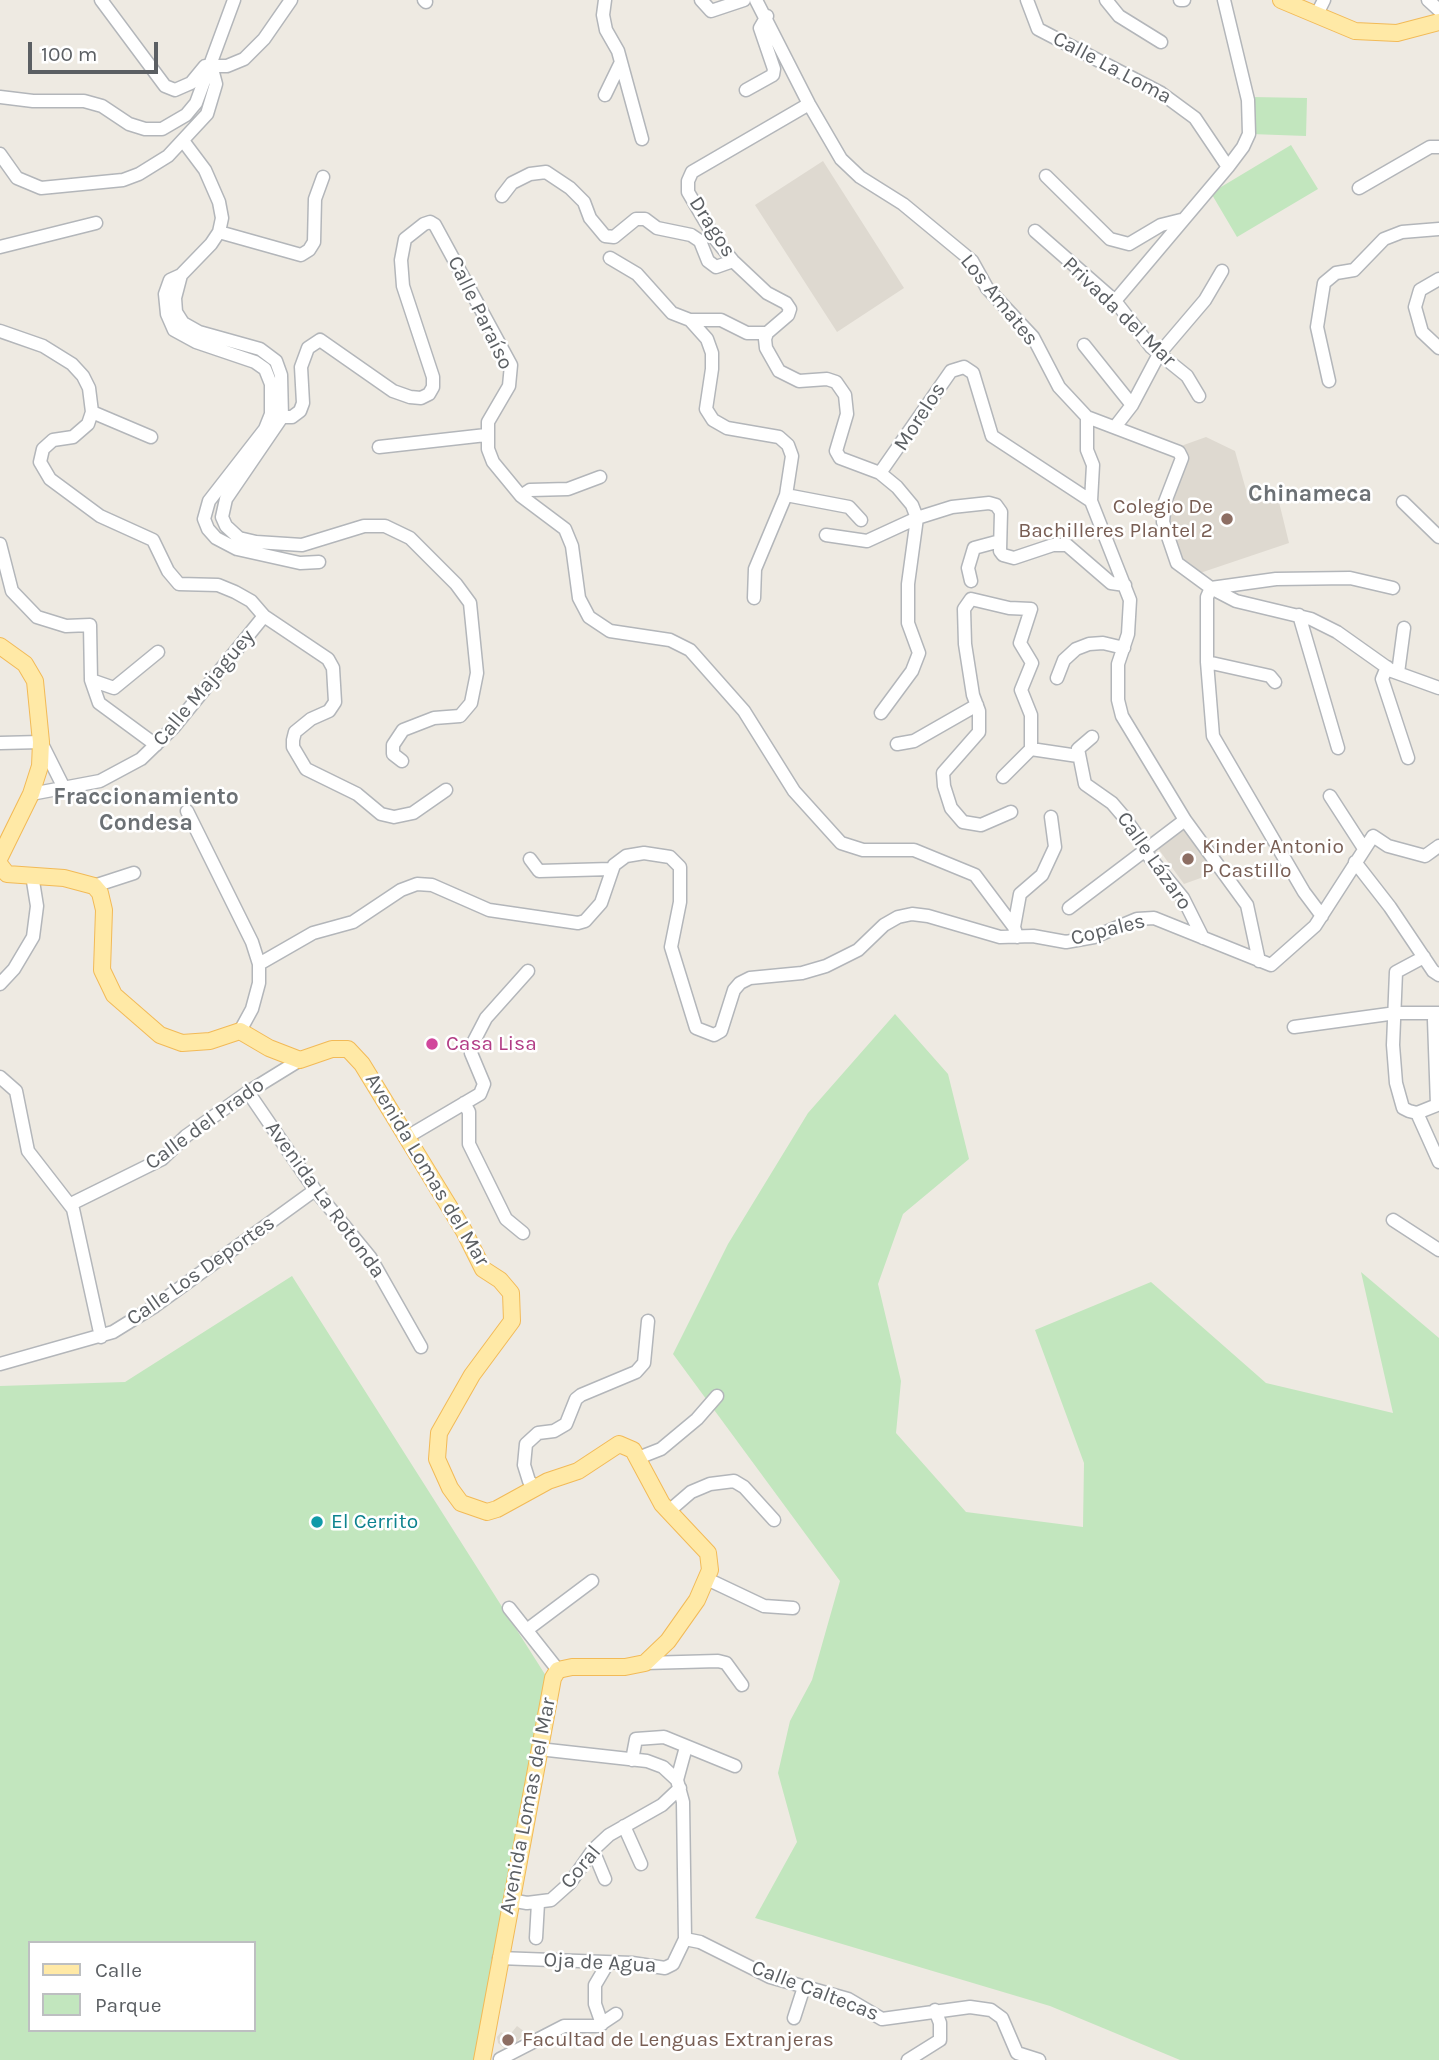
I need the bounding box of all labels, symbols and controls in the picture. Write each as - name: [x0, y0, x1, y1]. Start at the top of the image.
- street label: Calle La Loma: [1048, 26, 1176, 110]
- scale bar: [32, 28, 161, 72]
- text: 100 m: [41, 42, 98, 66]
- street label: Dragos: [683, 192, 741, 262]
- street label: Los Amates: [955, 249, 1043, 351]
- street label: Calle Paraíso: [442, 252, 518, 374]
- street label: Privada del Mar: [1057, 252, 1181, 372]
- street label: Morelos: [889, 378, 951, 456]
- district label: Chinameca: [1248, 480, 1372, 508]
- place label: Colegio De Bachilleres Plantel 2: [1018, 494, 1213, 544]
- marker: Colegio De Bachilleres Plantel 2: [1219, 511, 1235, 527]
- street label: Calle Majaguey: [148, 625, 260, 751]
- district label: Fraccionamiento Condesa: [53, 783, 239, 837]
- street label: Calle Lázaro: [1111, 807, 1197, 915]
- place label: Kinder Antonio P Castillo: [1202, 834, 1344, 884]
- marker: Kinder Antonio P Castillo: [1180, 851, 1196, 867]
- street label: Copales: [1068, 909, 1148, 951]
- place label: Casa Lisa: [446, 1031, 537, 1057]
- marker: Casa Lisa: [424, 1036, 440, 1052]
- street label: Avenida Lomas del Mar: [359, 1069, 495, 1271]
- street label: Calle del Prado: [141, 1072, 269, 1176]
- street label: Avenida La Rotonda: [260, 1117, 390, 1283]
- street label: Calle Los Deportes: [122, 1210, 280, 1332]
- place label: El Cerrito: [331, 1509, 418, 1535]
- marker: El Cerrito: [309, 1514, 325, 1530]
- street label: Avenida Lomas del Mar: [495, 1695, 561, 1917]
- street label: Coral: [555, 1840, 607, 1894]
- legend: [28, 1941, 256, 2032]
- street label: Oja de Agua: [543, 1947, 657, 1979]
- street label: Calle Caltecas: [748, 1955, 882, 2027]
- text: Calle: [95, 1958, 142, 1982]
- text: Parque: [95, 1993, 162, 2017]
- place label: Facultad de Lenguas Extranjeras: [522, 2027, 834, 2053]
- marker: Facultad de Lenguas Extranjeras: [500, 2032, 516, 2048]

